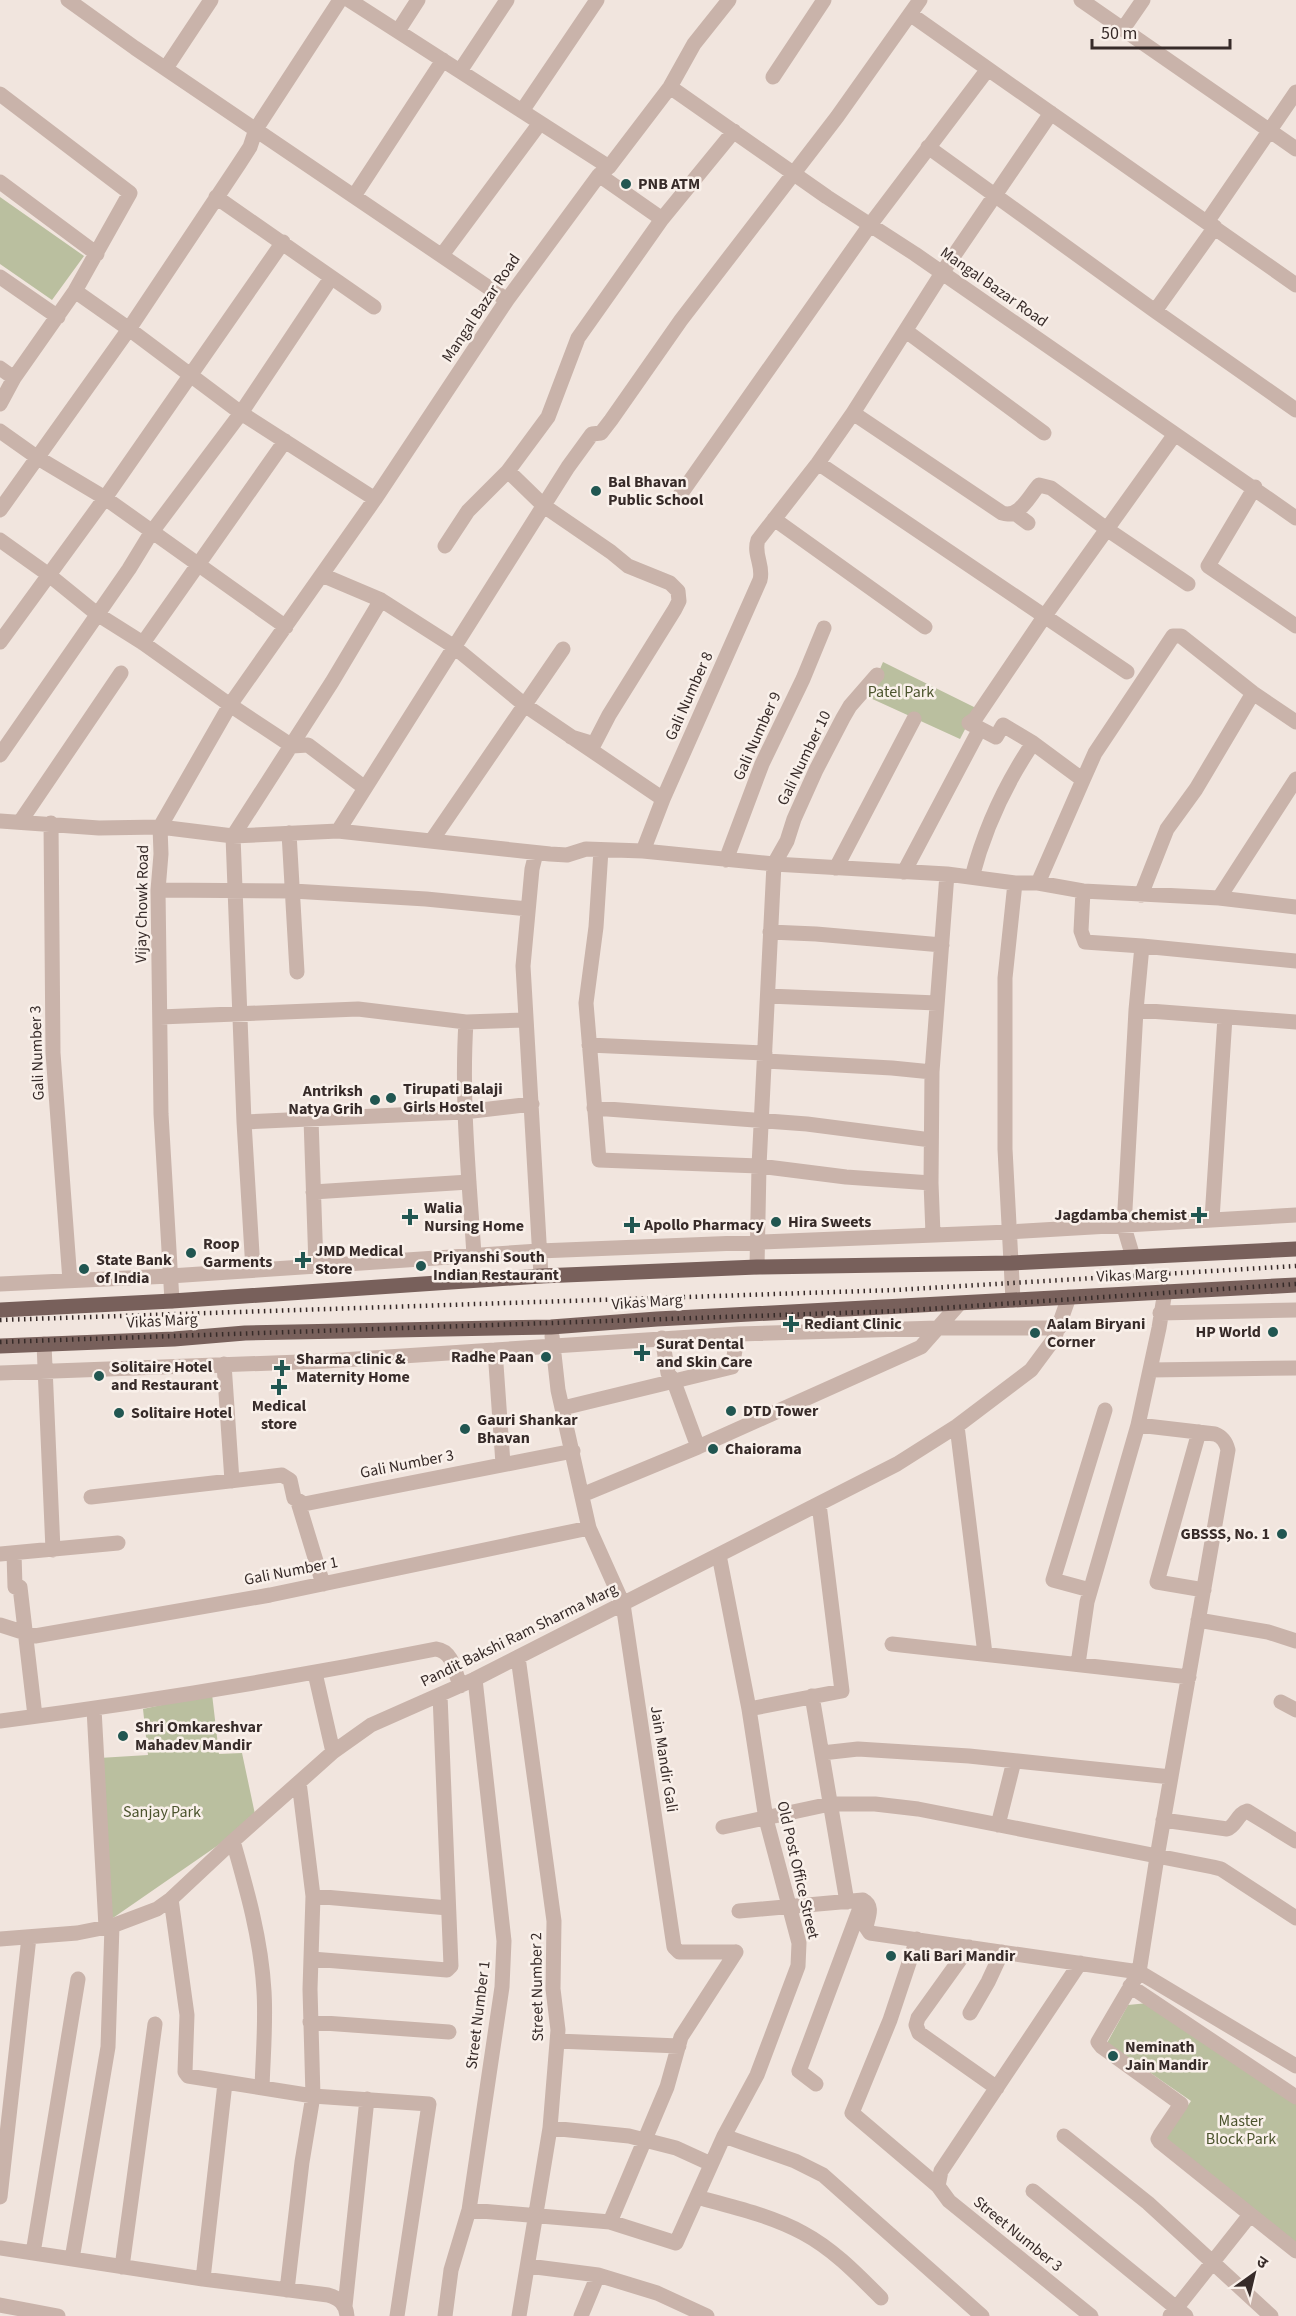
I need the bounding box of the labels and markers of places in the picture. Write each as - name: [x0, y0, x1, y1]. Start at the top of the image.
- place label: PNB ATM: [638, 173, 700, 195]
- marker: PNB ATM: [619, 177, 633, 191]
- place label: Bal Bhavan Public School: [608, 471, 704, 511]
- marker: Bal Bhavan Public School: [589, 484, 603, 498]
- place label: Tirupati Balaji Girls Hostel: [403, 1078, 503, 1118]
- place label: Antriksh Natya Grih: [288, 1080, 363, 1120]
- marker: Tirupati Balaji Girls Hostel: [384, 1091, 398, 1105]
- marker: Antriksh Natya Grih: [368, 1093, 382, 1107]
- place label: Walia Nursing Home: [424, 1197, 524, 1237]
- place label: Jagdamba chemist: [1054, 1204, 1187, 1226]
- marker: Walia Nursing Home: [401, 1208, 419, 1226]
- marker: Jagdamba chemist: [1192, 1208, 1206, 1222]
- place label: Hira Sweets: [788, 1211, 871, 1233]
- place label: Apollo Pharmacy: [643, 1214, 765, 1236]
- marker: Hira Sweets: [769, 1215, 783, 1229]
- marker: Apollo Pharmacy: [625, 1218, 639, 1232]
- place label: Roop Garments: [203, 1233, 272, 1273]
- place label: JMD Medical Store: [315, 1240, 404, 1280]
- marker: Roop Garments: [184, 1246, 198, 1260]
- place label: Priyanshi South Indian Restaurant: [433, 1246, 559, 1286]
- place label: State Bank of India: [96, 1249, 172, 1289]
- marker: JMD Medical Store: [296, 1253, 310, 1267]
- marker: Priyanshi South Indian Restaurant: [414, 1259, 428, 1273]
- marker: State Bank of India: [77, 1262, 91, 1276]
- place label: Rediant Clinic: [804, 1313, 902, 1335]
- place label: Aalam Biryani Corner: [1046, 1313, 1145, 1353]
- marker: Rediant Clinic: [782, 1315, 800, 1333]
- place label: HP World: [1195, 1321, 1261, 1343]
- marker: HP World: [1266, 1325, 1280, 1339]
- marker: Aalam Biryani Corner: [1028, 1326, 1042, 1340]
- place label: Surat Dental and Skin Care: [656, 1333, 753, 1373]
- marker: Surat Dental and Skin Care: [633, 1344, 651, 1362]
- place label: Radhe Paan: [451, 1346, 534, 1368]
- place label: Sharma clinic & Maternity Home: [296, 1348, 410, 1388]
- marker: Radhe Paan: [539, 1350, 553, 1364]
- place label: Solitaire Hotel and Restaurant: [111, 1356, 219, 1396]
- marker: Sharma clinic & Maternity Home: [273, 1359, 291, 1377]
- marker: Solitaire Hotel and Restaurant: [92, 1369, 106, 1383]
- marker: Medical store: [272, 1380, 286, 1394]
- place label: Medical store: [252, 1395, 307, 1435]
- place label: DTD Tower: [743, 1400, 819, 1422]
- place label: Solitaire Hotel: [131, 1402, 232, 1424]
- marker: DTD Tower: [724, 1404, 738, 1418]
- marker: Solitaire Hotel: [112, 1406, 126, 1420]
- place label: Gauri Shankar Bhavan: [477, 1409, 578, 1449]
- marker: Gauri Shankar Bhavan: [458, 1422, 472, 1436]
- place label: Chaiorama: [725, 1438, 802, 1460]
- marker: Chaiorama: [706, 1442, 720, 1456]
- place label: GBSSS, No. 1: [1180, 1523, 1270, 1545]
- marker: GBSSS, No. 1: [1275, 1527, 1289, 1541]
- place label: Shri Omkareshvar Mahadev Mandir: [135, 1716, 263, 1756]
- marker: Shri Omkareshvar Mahadev Mandir: [116, 1729, 130, 1743]
- place label: Kali Bari Mandir: [903, 1945, 1016, 1967]
- marker: Kali Bari Mandir: [884, 1949, 898, 1963]
- place label: Neminath Jain Mandir: [1125, 2036, 1209, 2076]
- marker: Neminath Jain Mandir: [1106, 2049, 1120, 2063]

